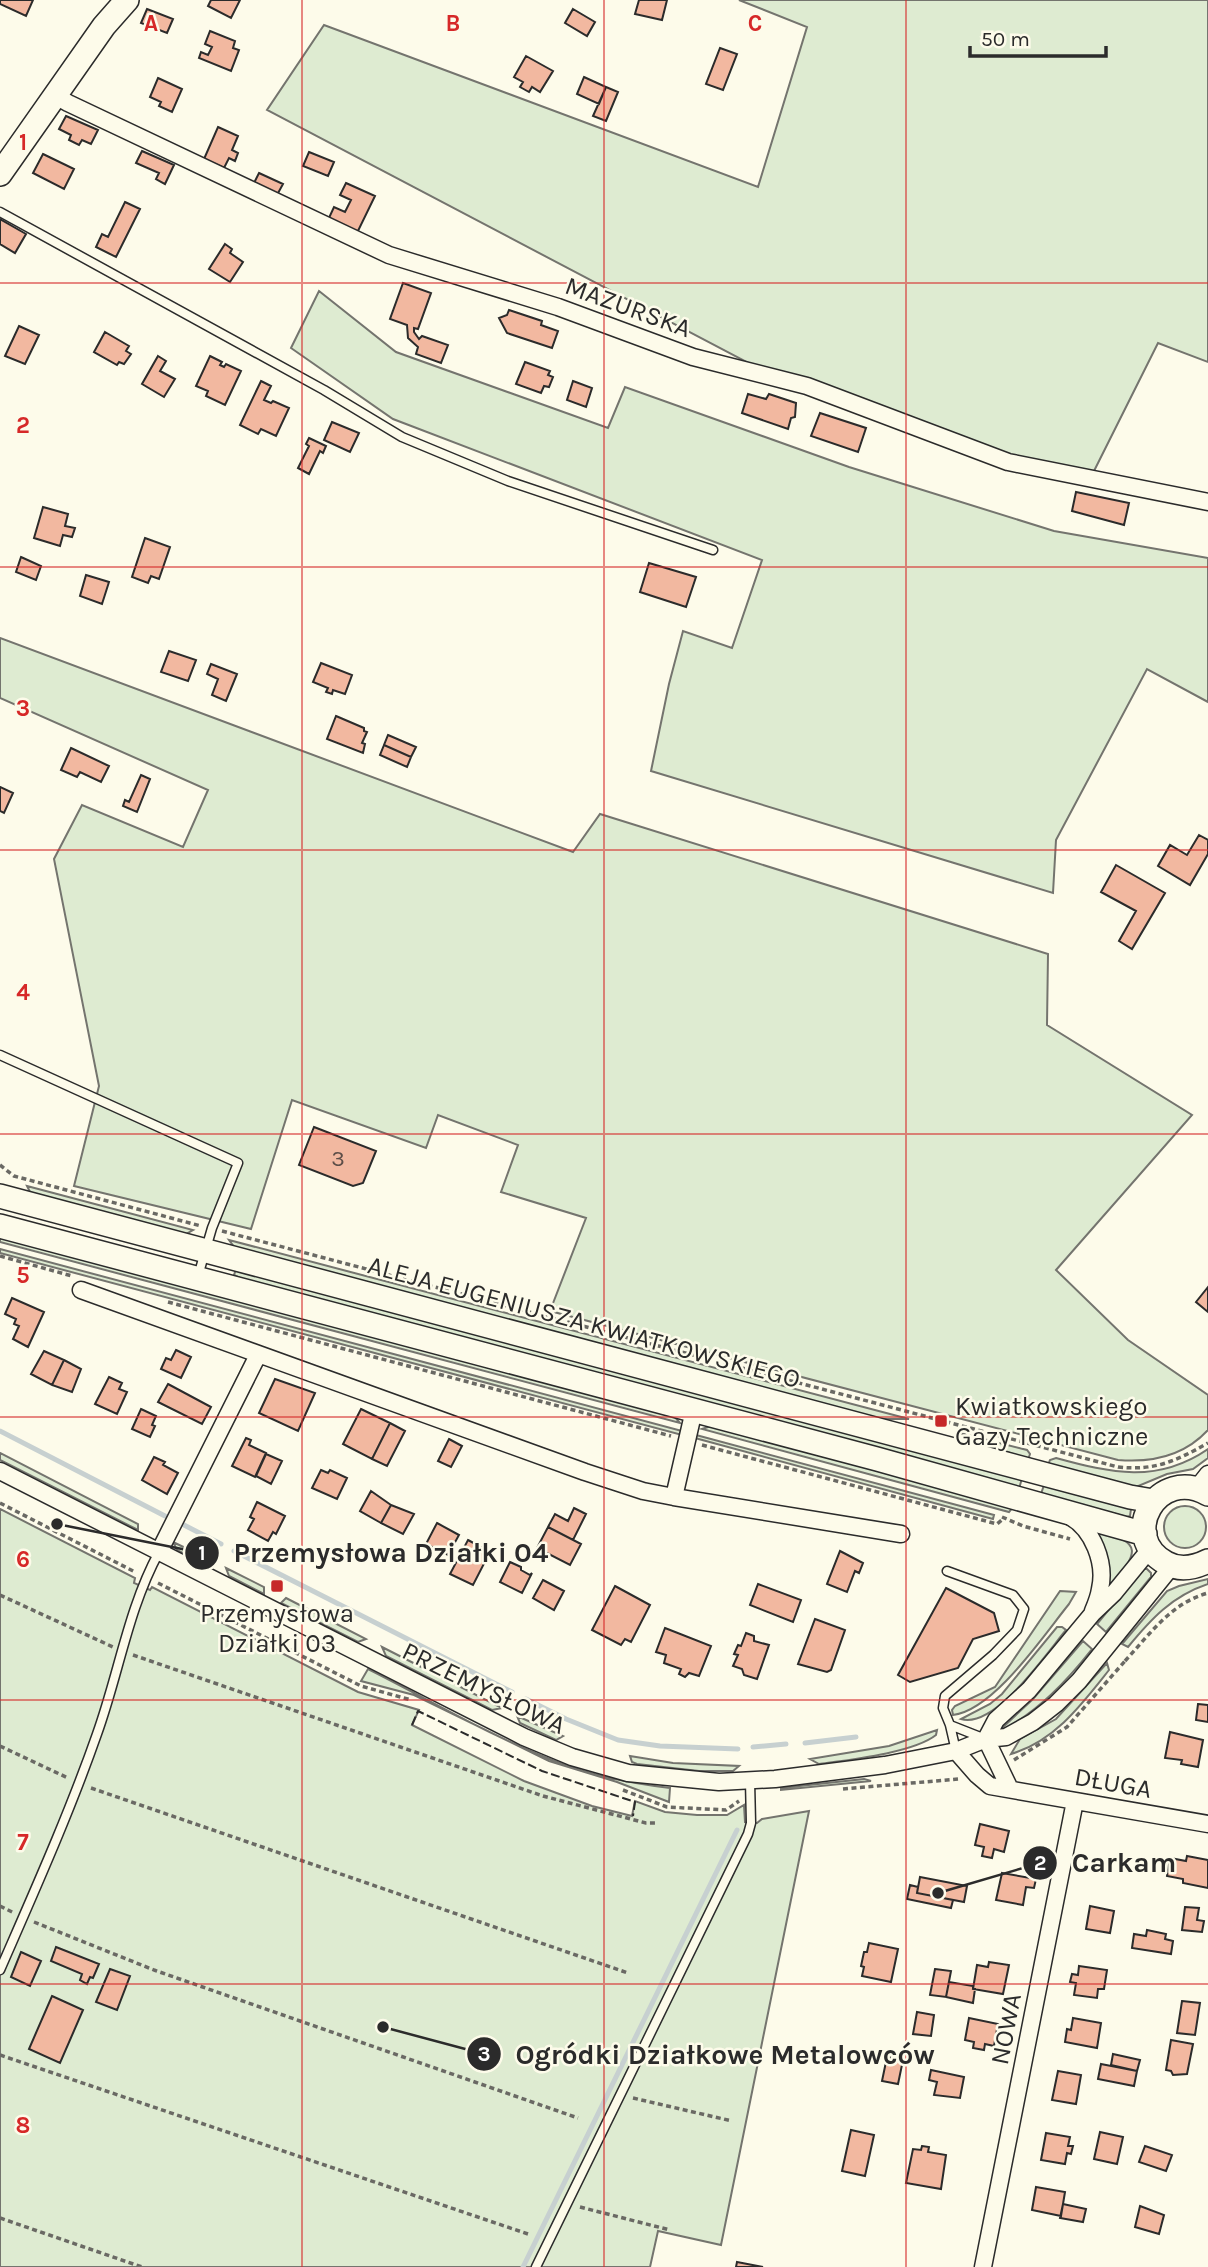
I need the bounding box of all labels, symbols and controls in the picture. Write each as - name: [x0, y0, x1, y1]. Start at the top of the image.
- text: A: [144, 10, 158, 37]
- text: B: [446, 10, 460, 37]
- text: C: [748, 10, 762, 37]
- scale bar: [970, 14, 1106, 58]
- text: 50 m: [981, 27, 1030, 51]
- text: 1: [19, 129, 27, 156]
- street label: MAZURSKA: [561, 270, 695, 344]
- text: 2: [16, 412, 30, 439]
- text: 3: [16, 695, 30, 722]
- text: 4: [16, 979, 30, 1006]
- house number: 3: [331, 1145, 345, 1172]
- street label: ALEJA EUGENIUSZA KWIATKOWSKIEGO: [364, 1249, 804, 1395]
- text: 5: [16, 1262, 30, 1289]
- place label: Kwiatkowskiego Gazy Techniczne: [955, 1391, 1148, 1452]
- marker: Kwiatkowskiego Gazy Techniczne: [933, 1413, 949, 1429]
- callout: Przemysłowa Działki 04: [184, 1528, 562, 1577]
- text: Przemysłowa Działki 04: [234, 1536, 549, 1569]
- text: 1: [198, 1541, 206, 1565]
- text: 6: [16, 1546, 30, 1573]
- marker: Przemysłowa Działki 03: [269, 1578, 285, 1594]
- place label: Przemysłowa Działki 03: [200, 1598, 354, 1659]
- street label: PRZEMYSŁOWA: [397, 1635, 571, 1741]
- street label: DŁUGA: [1072, 1761, 1154, 1805]
- text: 7: [17, 1829, 29, 1856]
- callout: Carkam: [1023, 1838, 1191, 1887]
- text: Carkam: [1072, 1846, 1176, 1879]
- text: 2: [1034, 1851, 1046, 1875]
- street label: NOWA: [984, 1991, 1028, 2067]
- callout: Ogródki Działkowe Metalowców: [466, 2029, 948, 2078]
- text: Ogródki Działkowe Metalowców: [515, 2038, 935, 2071]
- text: 3: [477, 2042, 491, 2066]
- text: 8: [16, 2112, 30, 2139]

